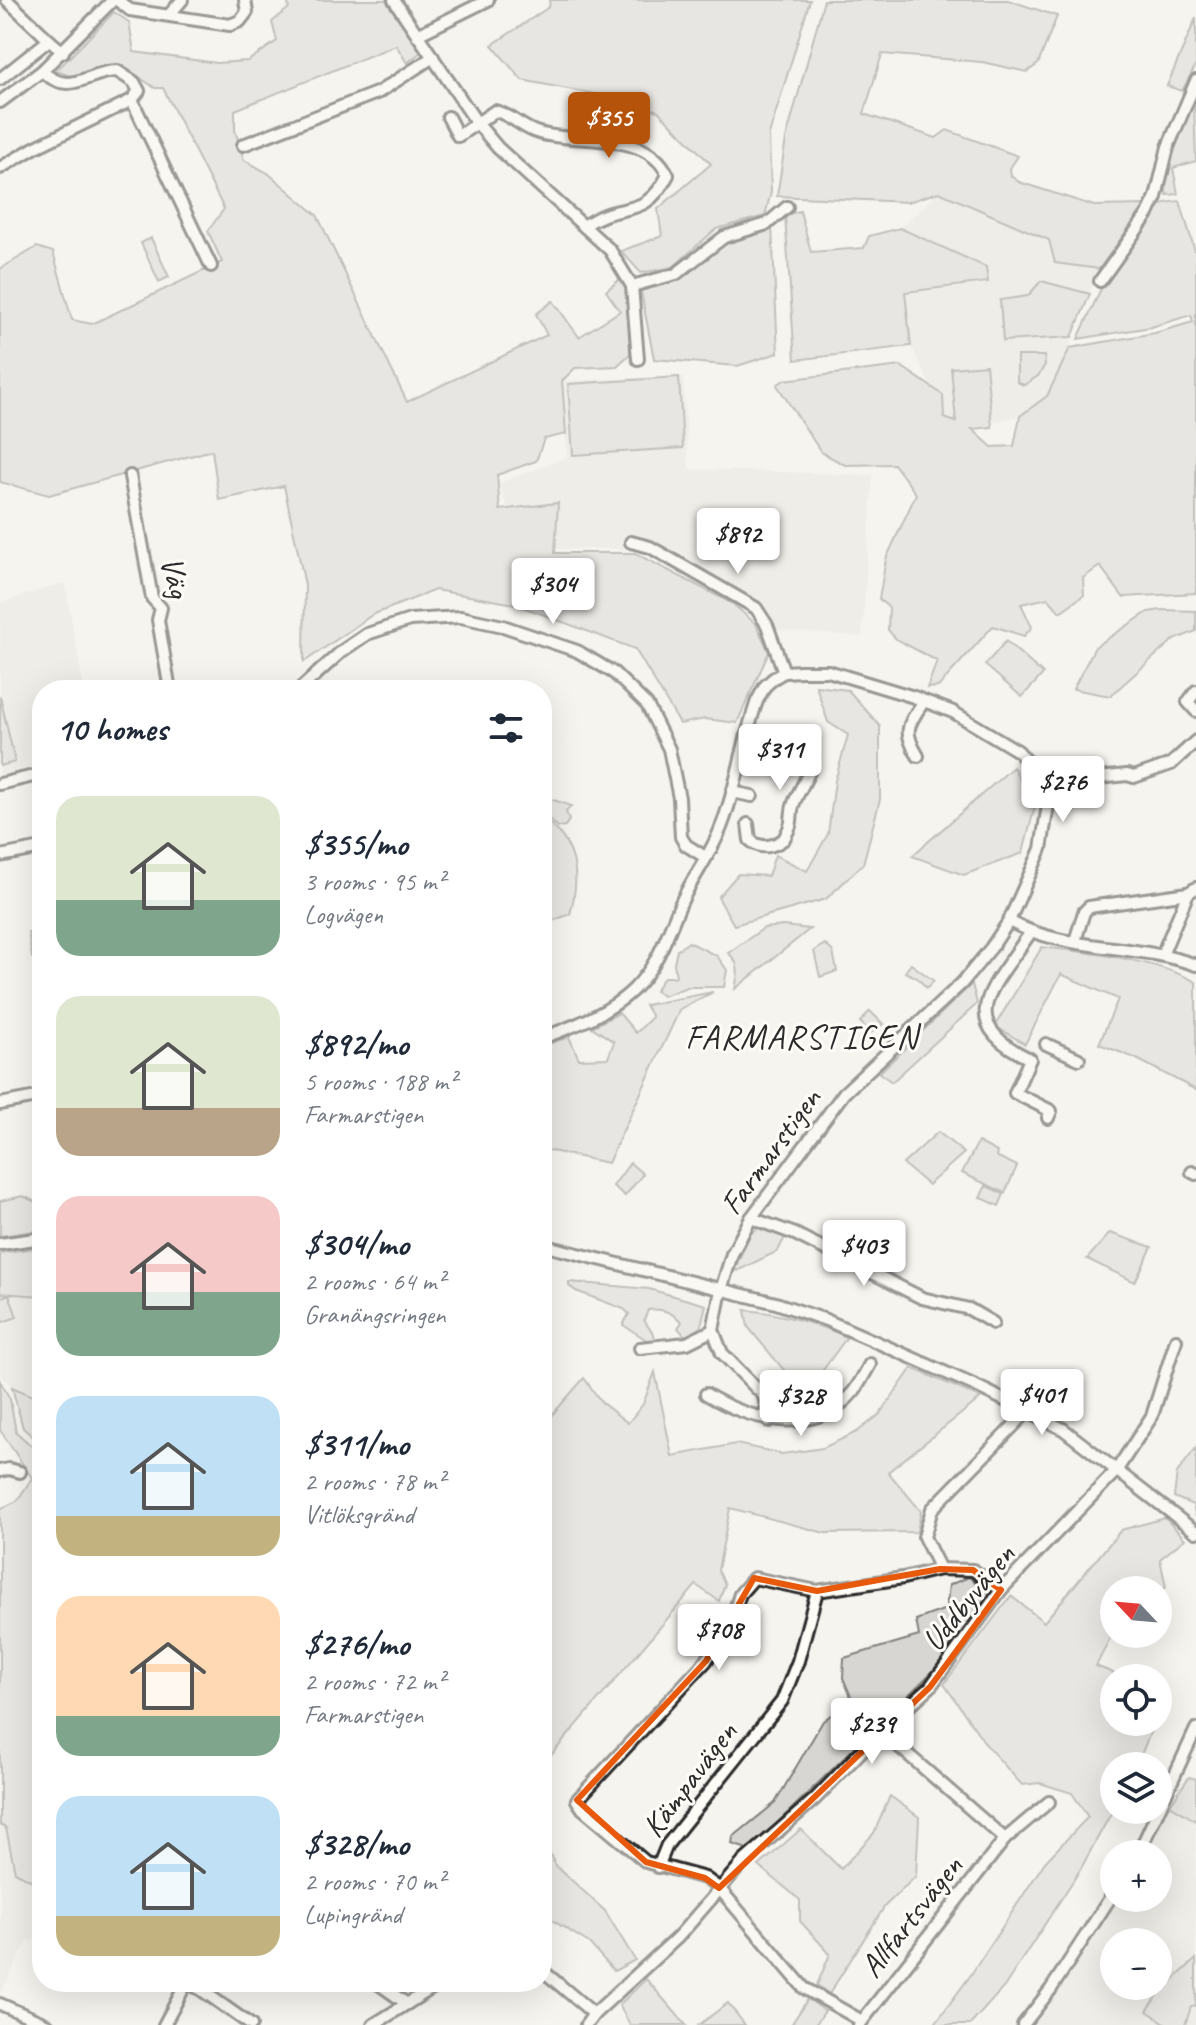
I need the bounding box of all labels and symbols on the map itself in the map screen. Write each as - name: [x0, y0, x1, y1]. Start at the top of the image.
- pin: $355: [562, 92, 656, 160]
- pin: $892: [691, 508, 785, 576]
- street label: Väg: [151, 553, 200, 603]
- pin: $304: [506, 558, 600, 626]
- pin: $311: [733, 724, 827, 792]
- pin: $276: [1016, 756, 1110, 824]
- district label: FARMARSTIGEN: [685, 1015, 922, 1058]
- street label: Farmarstigen: [711, 1079, 831, 1223]
- pin: $403: [817, 1220, 911, 1288]
- pin: $401: [995, 1369, 1089, 1437]
- pin: $328: [754, 1370, 848, 1438]
- street label: Uddbyvägen: [913, 1535, 1024, 1659]
- north arrow: [1100, 1576, 1172, 1648]
- pin: $708: [672, 1604, 766, 1672]
- pin: $239: [825, 1698, 919, 1766]
- street label: Kämpavägen: [633, 1713, 747, 1845]
- street label: Allfartsvägen: [851, 1847, 972, 1986]

